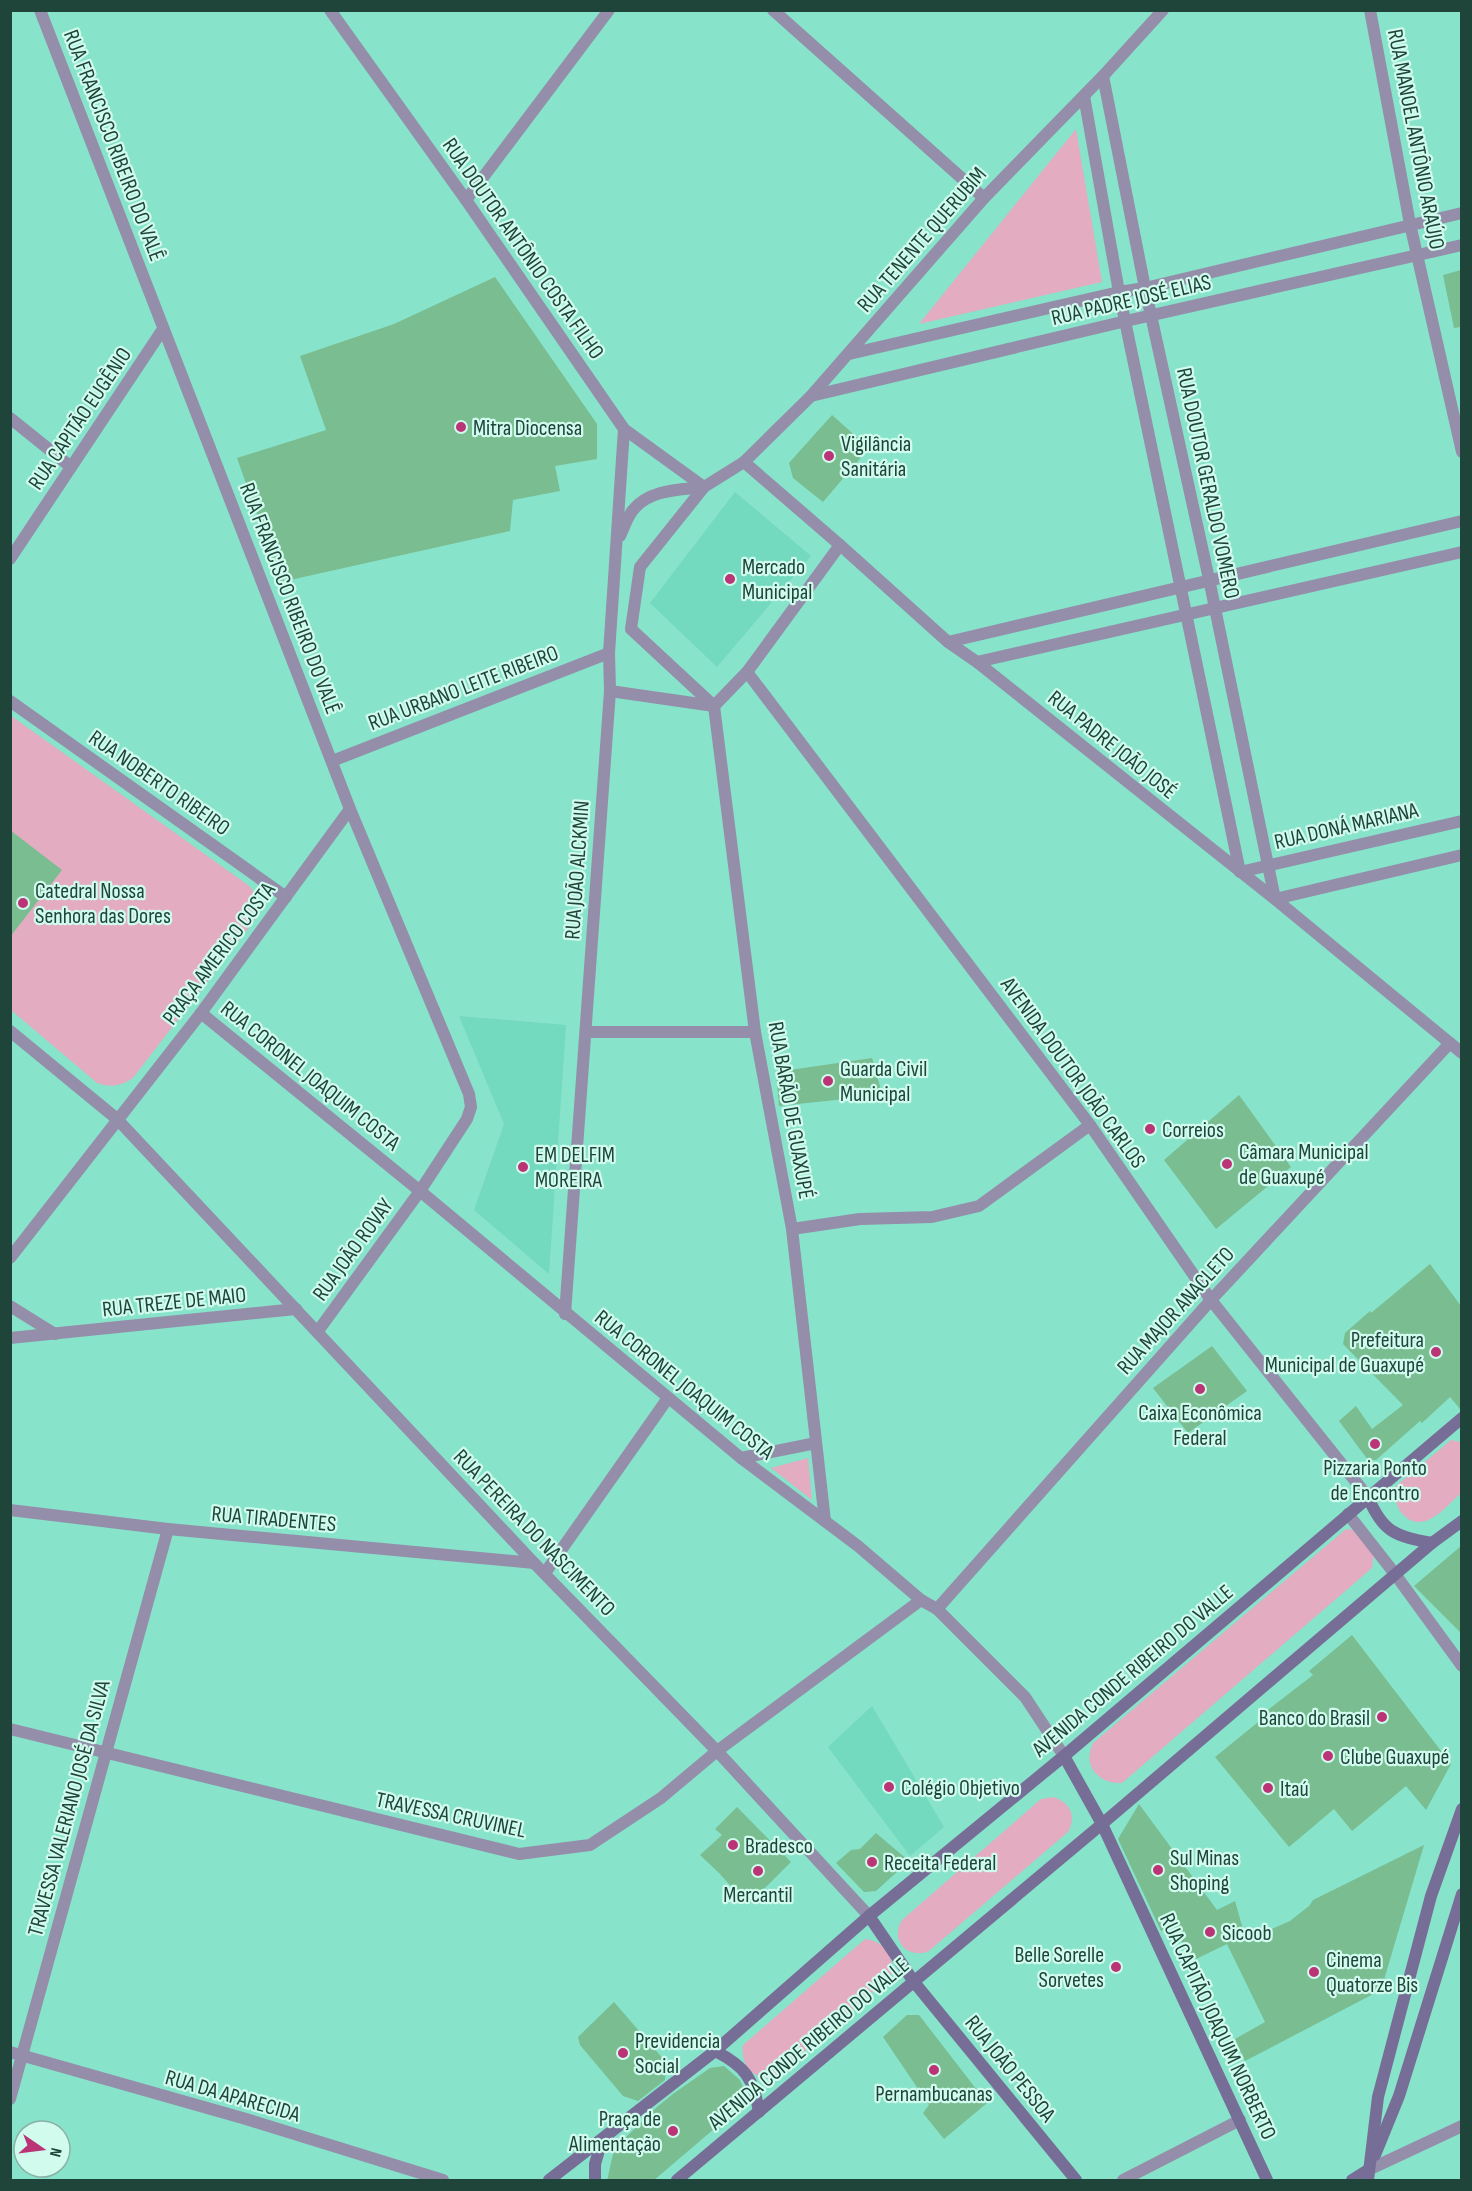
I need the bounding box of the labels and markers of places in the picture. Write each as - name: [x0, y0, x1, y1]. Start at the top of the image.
- place label: Mitra Diocensa: [473, 415, 582, 442]
- marker: Mitra Diocensa: [454, 420, 468, 434]
- place label: Vigilância Sanitária: [841, 431, 911, 483]
- marker: Vigilância Sanitária: [822, 449, 836, 463]
- place label: Mercado Municipal: [742, 554, 812, 606]
- marker: Mercado Municipal: [723, 572, 737, 586]
- place label: Catedral Nossa Senhora das Dores: [35, 878, 171, 930]
- marker: Catedral Nossa Senhora das Dores: [16, 896, 30, 910]
- place label: Guarda Civil Municipal: [840, 1056, 927, 1108]
- marker: Guarda Civil Municipal: [821, 1074, 835, 1088]
- place label: Correios: [1162, 1117, 1224, 1144]
- marker: Correios: [1143, 1122, 1157, 1136]
- place label: Câmara Municipal de Guaxupé: [1239, 1139, 1369, 1191]
- place label: EM DELFIM MOREIRA: [535, 1142, 615, 1194]
- marker: Câmara Municipal de Guaxupé: [1220, 1157, 1234, 1171]
- marker: EM DELFIM MOREIRA: [516, 1160, 530, 1174]
- place label: Prefeitura Municipal de Guaxupé: [1265, 1327, 1424, 1379]
- marker: Prefeitura Municipal de Guaxupé: [1429, 1345, 1443, 1359]
- marker: Caixa Econômica Federal: [1193, 1382, 1207, 1396]
- place label: Caixa Econômica Federal: [1138, 1400, 1262, 1452]
- marker: Pizzaria Ponto de Encontro: [1368, 1437, 1382, 1451]
- place label: Pizzaria Ponto de Encontro: [1323, 1455, 1427, 1507]
- place label: Banco do Brasil: [1259, 1705, 1370, 1732]
- marker: Banco do Brasil: [1375, 1710, 1389, 1724]
- place label: Clube Guaxupé: [1340, 1744, 1449, 1771]
- marker: Clube Guaxupé: [1321, 1749, 1335, 1763]
- place label: Colégio Objetivo: [901, 1775, 1020, 1802]
- place label: Itaú: [1280, 1776, 1309, 1803]
- marker: Colégio Objetivo: [882, 1780, 896, 1794]
- marker: Itaú: [1261, 1781, 1275, 1795]
- place label: Bradesco: [745, 1833, 813, 1860]
- marker: Bradesco: [726, 1838, 740, 1852]
- place label: Sul Minas Shoping: [1170, 1845, 1239, 1897]
- place label: Receita Federal: [884, 1850, 996, 1877]
- marker: Receita Federal: [865, 1855, 879, 1869]
- marker: Sul Minas Shoping: [1151, 1863, 1165, 1877]
- marker: Mercantil: [751, 1864, 765, 1878]
- place label: Mercantil: [723, 1882, 793, 1909]
- place label: Sicoob: [1222, 1920, 1272, 1947]
- marker: Sicoob: [1203, 1925, 1217, 1939]
- place label: Belle Sorelle Sorvetes: [1014, 1942, 1104, 1994]
- place label: Cinema Quatorze Bis: [1326, 1947, 1418, 1999]
- marker: Belle Sorelle Sorvetes: [1109, 1960, 1123, 1974]
- marker: Cinema Quatorze Bis: [1307, 1965, 1321, 1979]
- place label: Previdencia Social: [635, 2028, 720, 2080]
- marker: Previdencia Social: [616, 2046, 630, 2060]
- marker: Pernambucanas: [927, 2063, 941, 2077]
- place label: Pernambucanas: [875, 2081, 993, 2108]
- place label: Praça de Alimentação: [568, 2106, 661, 2158]
- marker: Praça de Alimentação: [666, 2124, 680, 2138]

